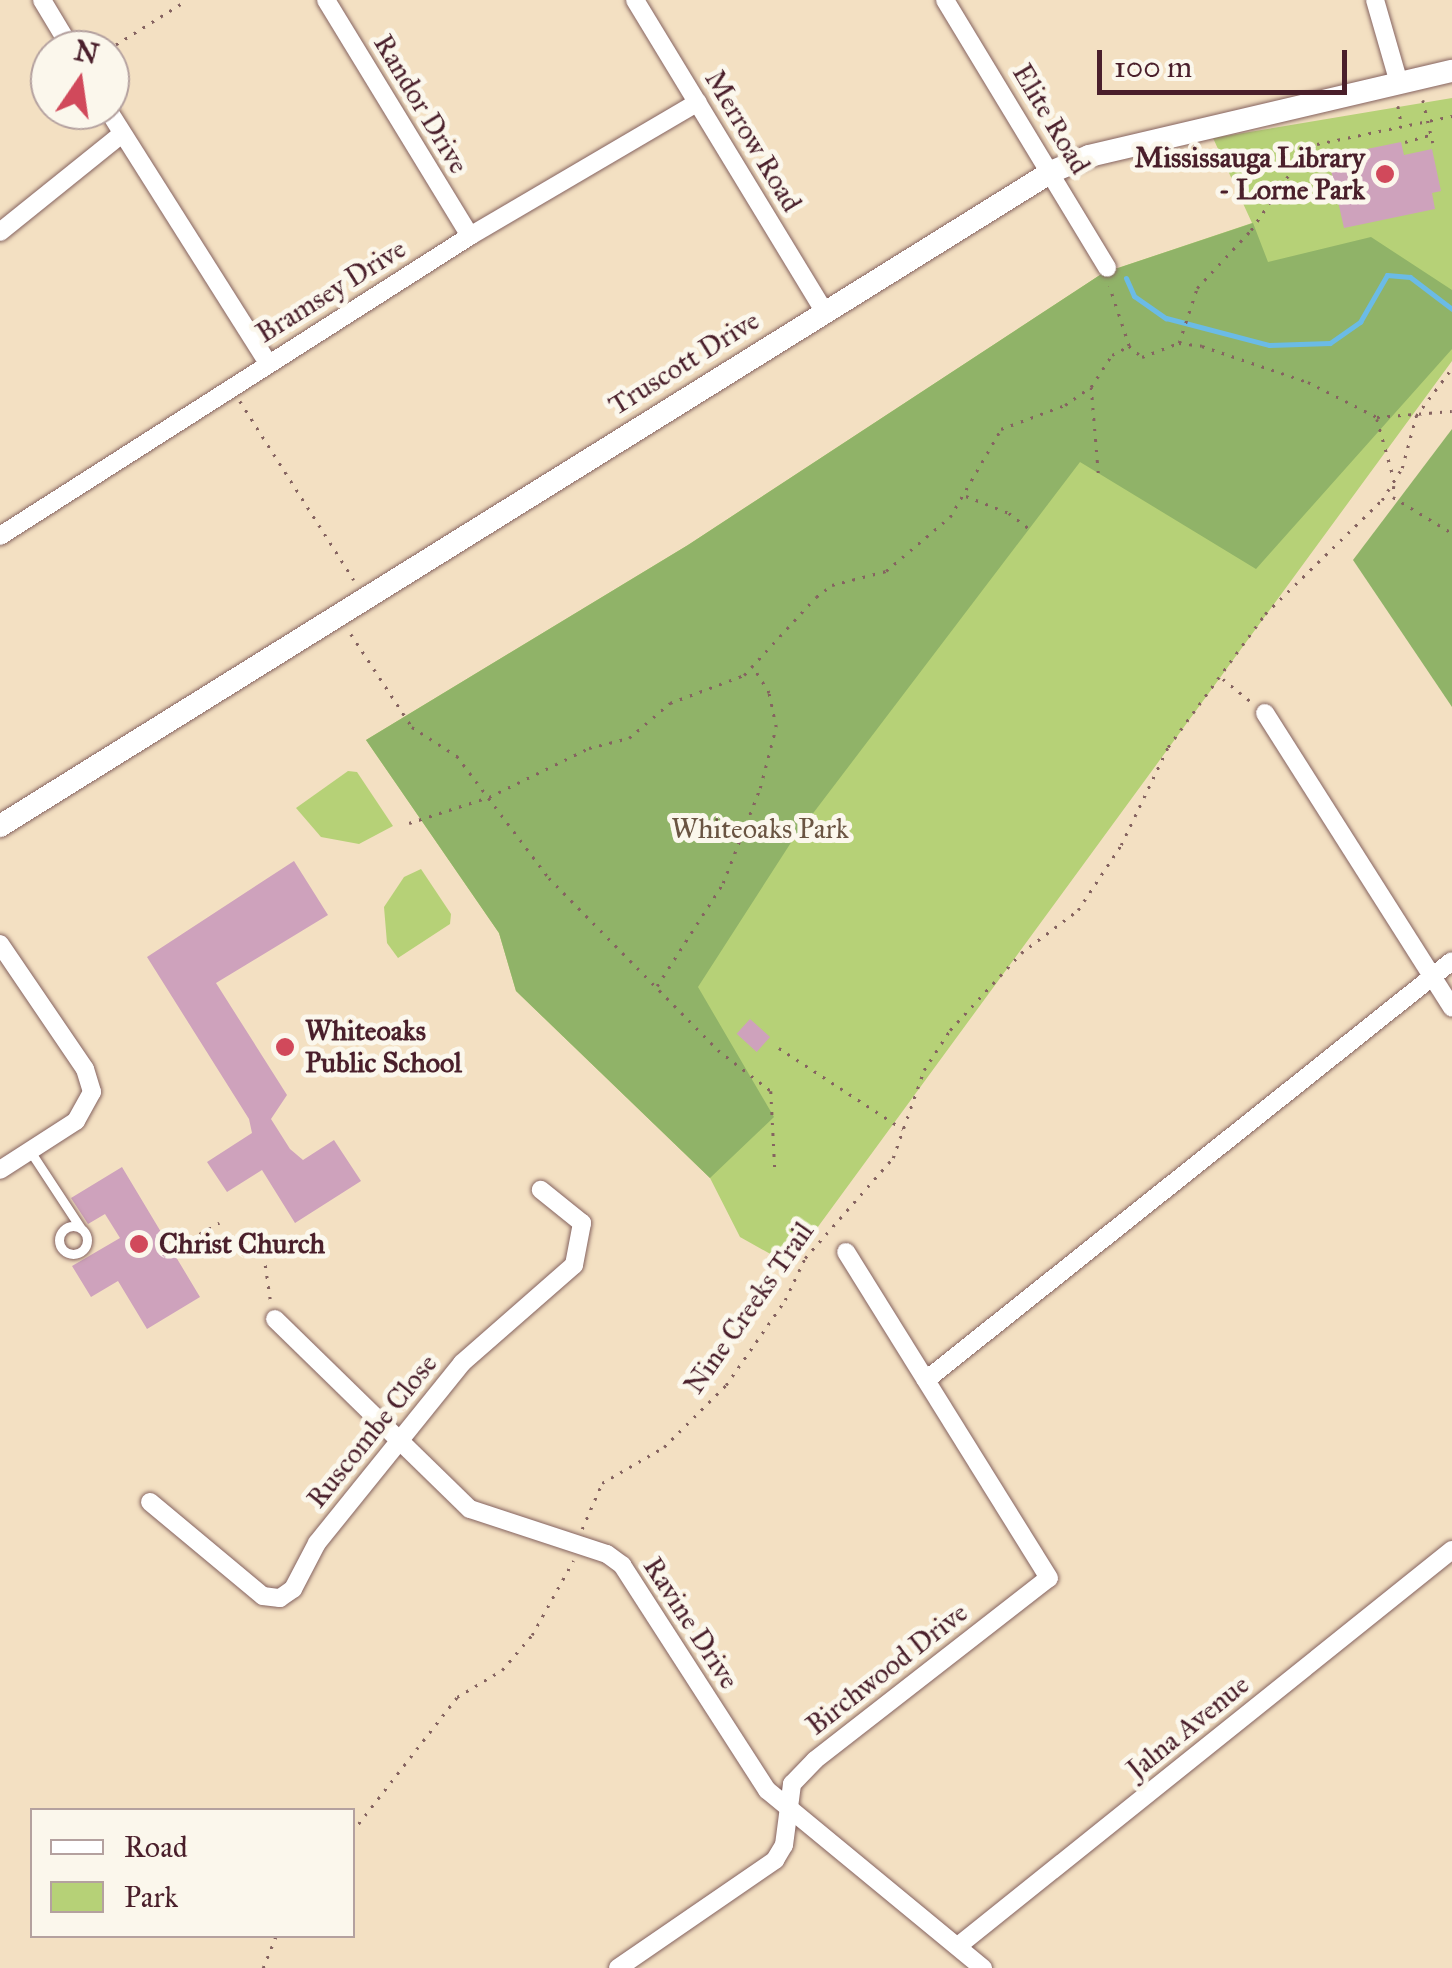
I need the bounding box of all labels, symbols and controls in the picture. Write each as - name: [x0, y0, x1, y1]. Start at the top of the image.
- street label: Randor Drive: [366, 28, 476, 180]
- north arrow: [30, 30, 130, 130]
- scale bar: [1102, 30, 1352, 92]
- text: N: [71, 33, 102, 72]
- text: 100 m: [1114, 49, 1192, 85]
- street label: Elite Road: [1005, 58, 1097, 180]
- street label: Merrow Road: [698, 64, 808, 218]
- place label: Mississauga Library - Lorne Park: [1135, 141, 1365, 207]
- marker: Mississauga Library - Lorne Park: [1374, 163, 1396, 185]
- street label: Bramsey Drive: [250, 232, 412, 350]
- street label: Truscott Drive: [603, 303, 765, 423]
- park label: Whiteoaks Park: [671, 812, 849, 846]
- place label: Whiteoaks Public School: [305, 1014, 462, 1080]
- marker: Whiteoaks Public School: [274, 1036, 296, 1058]
- street label: Nine Creeks Trail: [677, 1216, 821, 1400]
- place label: Christ Church: [159, 1227, 325, 1261]
- marker: Christ Church: [128, 1233, 150, 1255]
- street label: Ruscombe Close: [300, 1347, 444, 1515]
- street label: Ravine Drive: [636, 1551, 746, 1695]
- street label: Birchwood Drive: [800, 1596, 974, 1742]
- street label: Jalna Avenue: [1120, 1668, 1256, 1786]
- legend: [30, 1808, 355, 1938]
- text: Road: [124, 1829, 188, 1865]
- text: Park: [124, 1879, 178, 1915]

